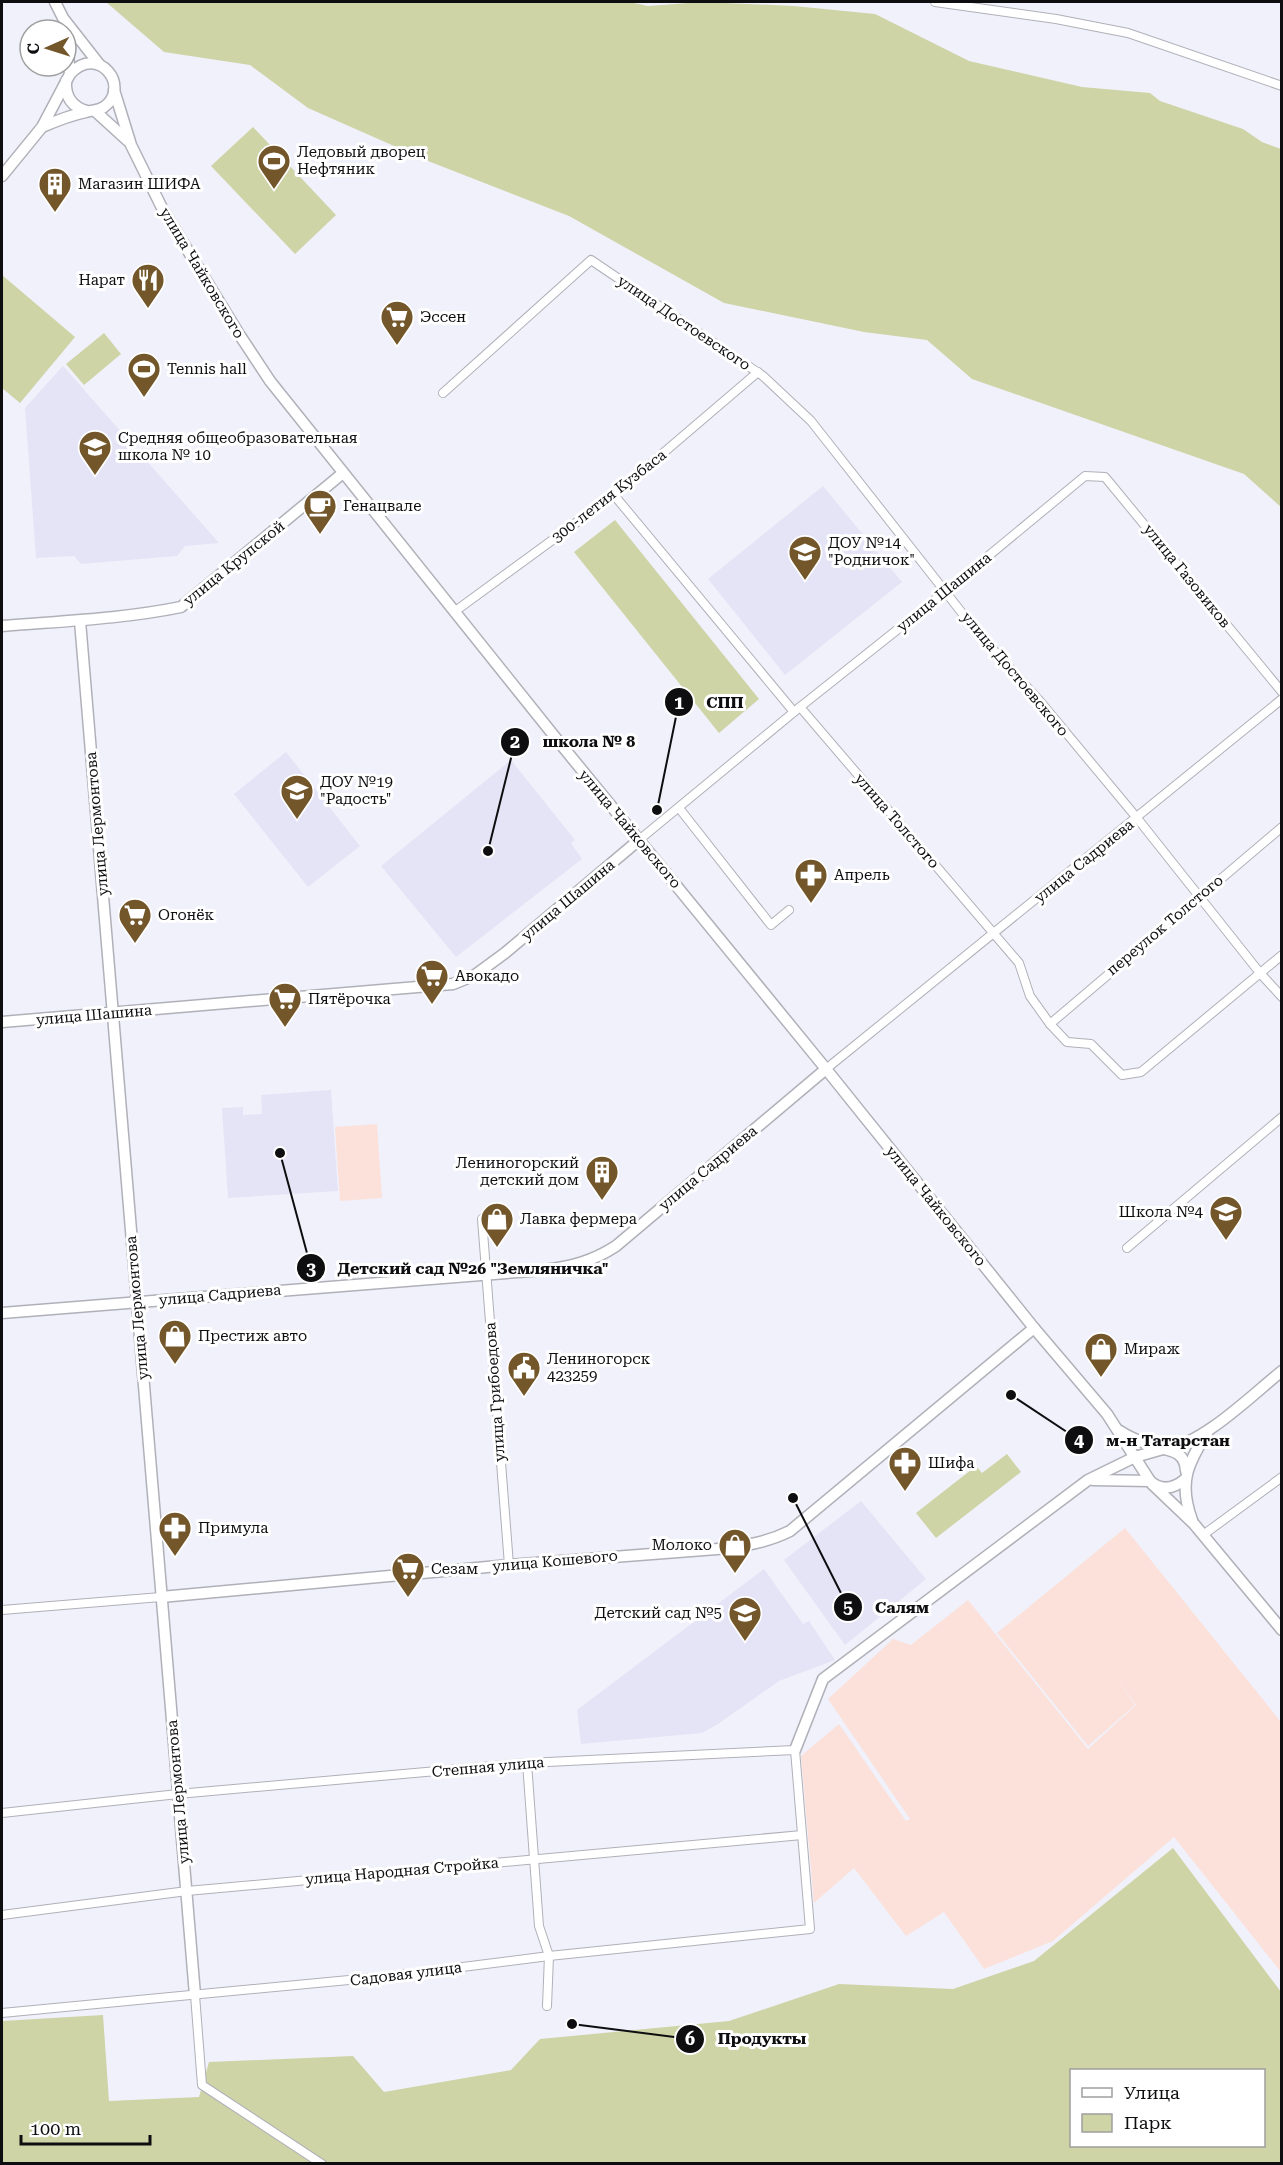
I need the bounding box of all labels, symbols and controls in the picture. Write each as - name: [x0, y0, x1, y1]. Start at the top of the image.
- north arrow: [18, 18, 78, 78]
- text: С: [24, 43, 43, 55]
- sports icon: Ледовый дворец Нефтяник: [256, 143, 292, 190]
- place label: Ледовый дворец Нефтяник: [297, 143, 426, 178]
- building icon: Магазин ШИФА: [37, 166, 73, 213]
- place label: Магазин ШИФА: [78, 175, 201, 193]
- street label: улица Чайковского: [156, 204, 248, 342]
- restaurant icon: Нарат: [130, 262, 166, 309]
- place label: Нарат: [78, 271, 125, 289]
- street label: улица Достоевского: [614, 272, 754, 374]
- supermarket icon: Эссен: [379, 299, 415, 346]
- place label: Эссен: [420, 308, 466, 326]
- sports icon: Tennis hall: [126, 351, 162, 398]
- place label: Tennis hall: [167, 360, 247, 378]
- school or university icon: Средняя общеобразовательная школа № 10: [77, 429, 113, 476]
- place label: Средняя общеобразовательная школа № 10: [118, 429, 358, 464]
- street label: 300-летия Кузбаса: [548, 446, 670, 546]
- cafe icon: Генацвале: [302, 488, 338, 535]
- place label: Генацвале: [343, 497, 421, 515]
- street label: улица Крупской: [180, 517, 288, 609]
- street label: улица Газовиков: [1140, 521, 1234, 631]
- school or university icon: ДОУ №14 "Родничок": [787, 534, 823, 581]
- place label: ДОУ №14 "Родничок": [828, 534, 915, 569]
- street label: улица Шашина: [893, 548, 995, 636]
- street label: улица Достоевского: [958, 608, 1072, 740]
- callout: СПП: [664, 685, 756, 719]
- text: 1: [674, 692, 684, 713]
- text: СПП: [706, 693, 744, 712]
- callout: школа № 8: [500, 725, 647, 759]
- text: 2: [510, 731, 520, 752]
- text: школа № 8: [543, 732, 635, 751]
- street label: улица Лермонтова: [82, 751, 112, 897]
- street label: улица Чайковского: [575, 766, 685, 892]
- street label: улица Толстого: [851, 770, 943, 872]
- school or university icon: ДОУ №19 "Радость": [279, 773, 315, 820]
- place label: ДОУ №19 "Радость": [320, 773, 393, 808]
- street label: улица Садриева: [1031, 815, 1137, 907]
- street label: улица Шашина: [518, 856, 618, 944]
- pharmacy icon: Апрель: [793, 857, 829, 904]
- place label: Апрель: [834, 866, 890, 884]
- street label: переулок Толстого: [1103, 871, 1227, 979]
- supermarket icon: Огонёк: [117, 897, 153, 944]
- place label: Огонёк: [158, 906, 215, 924]
- supermarket icon: Авокадо: [414, 958, 450, 1005]
- place label: Авокадо: [455, 967, 519, 985]
- supermarket icon: Пятёрочка: [267, 981, 303, 1028]
- place label: Пятёрочка: [308, 990, 391, 1008]
- street label: улица Шашина: [35, 1001, 153, 1029]
- street label: улица Садриева: [655, 1122, 761, 1214]
- street label: улица Чайковского: [882, 1142, 990, 1270]
- place label: Лениногорский детский дом: [456, 1154, 579, 1189]
- building icon: Лениногорский детский дом: [584, 1154, 620, 1201]
- school or university icon: Школа №4: [1208, 1194, 1244, 1241]
- shop icon: Лавка фермера: [479, 1201, 515, 1248]
- place label: Школа №4: [1119, 1203, 1204, 1221]
- place label: Лавка фермера: [520, 1210, 637, 1228]
- street label: улица Лермонтова: [122, 1235, 152, 1381]
- callout: Детский сад №26 "Земляничка": [296, 1251, 621, 1285]
- text: 3: [306, 1258, 316, 1279]
- text: Детский сад №26 "Земляничка": [338, 1259, 609, 1278]
- street label: улица Садриева: [158, 1281, 282, 1309]
- shop icon: Престиж авто: [157, 1318, 193, 1365]
- street label: улица Грибоедова: [481, 1322, 509, 1462]
- place label: Престиж авто: [198, 1327, 307, 1345]
- shop icon: Мираж: [1083, 1331, 1119, 1378]
- place label: Мираж: [1124, 1340, 1180, 1358]
- public building icon: Лениногорск 423259: [506, 1350, 542, 1397]
- place label: Лениногорск 423259: [547, 1350, 651, 1385]
- callout: м-н Татарстан: [1064, 1423, 1242, 1457]
- text: 4: [1074, 1430, 1084, 1451]
- text: м-н Татарстан: [1106, 1431, 1230, 1450]
- pharmacy icon: Шифа: [887, 1445, 923, 1492]
- place label: Шифа: [928, 1454, 974, 1472]
- pharmacy icon: Примула: [157, 1510, 193, 1557]
- place label: Примула: [198, 1519, 269, 1537]
- shop icon: Молоко: [717, 1527, 753, 1574]
- place label: Молоко: [652, 1536, 712, 1554]
- street label: улица Кошевого: [492, 1547, 618, 1575]
- supermarket icon: Сезам: [390, 1551, 426, 1598]
- place label: Сезам: [431, 1560, 478, 1578]
- callout: Салям: [833, 1590, 941, 1624]
- school or university icon: Детский сад №5: [727, 1595, 763, 1642]
- text: 5: [843, 1596, 853, 1617]
- text: Салям: [875, 1598, 929, 1617]
- place label: Детский сад №5: [595, 1604, 722, 1622]
- street label: улица Лермонтова: [163, 1719, 193, 1865]
- street label: Степная улица: [431, 1753, 545, 1781]
- street label: улица Народная Стройка: [305, 1854, 499, 1888]
- street label: Садовая улица: [349, 1958, 463, 1990]
- callout: Продукты: [675, 2022, 818, 2056]
- text: 6: [685, 2028, 695, 2049]
- text: Продукты: [718, 2029, 807, 2048]
- legend: [1070, 2069, 1265, 2147]
- text: Улица: [1124, 2082, 1180, 2103]
- scale bar: [21, 2108, 150, 2146]
- text: Парк: [1124, 2112, 1172, 2133]
- text: 100 m: [30, 2118, 81, 2139]

